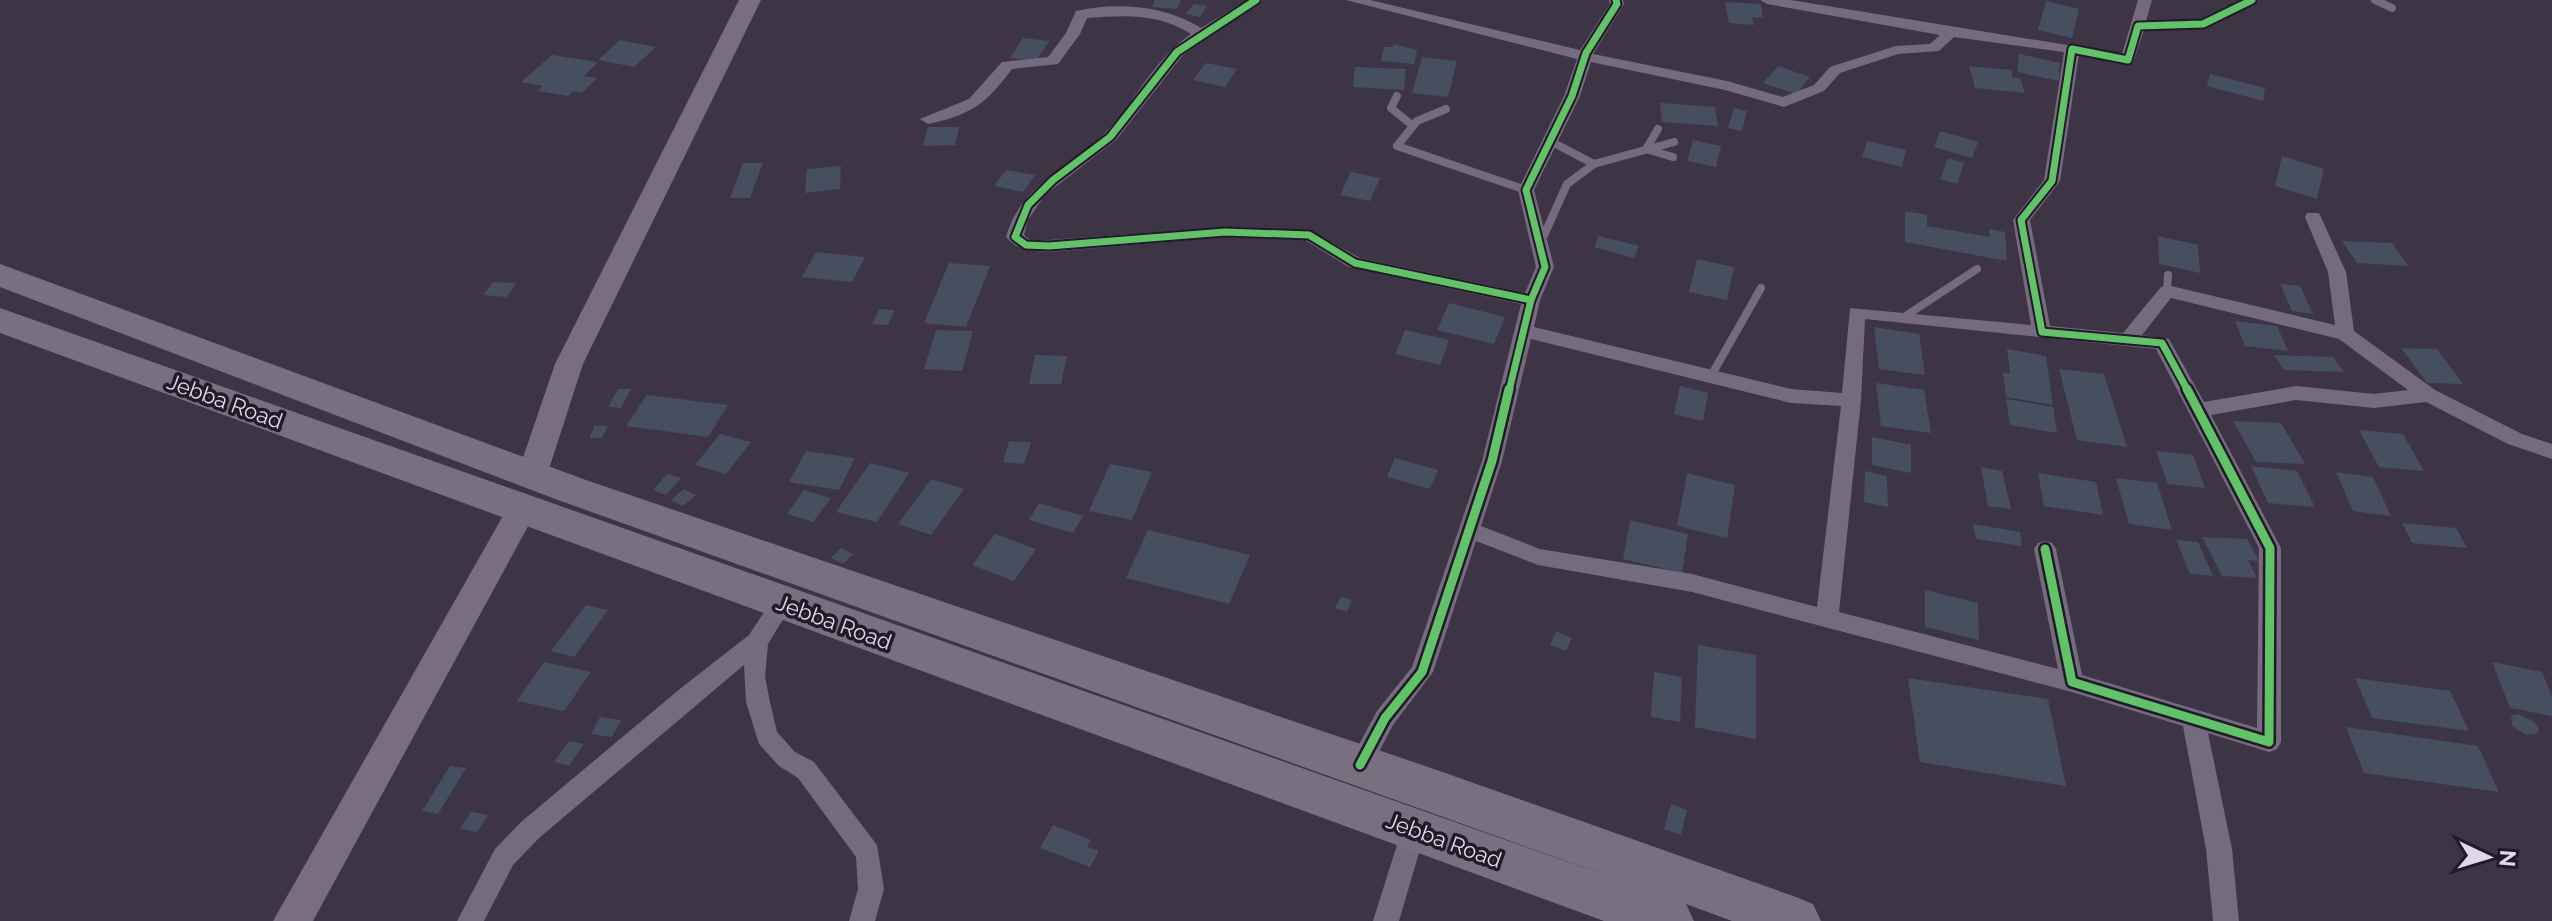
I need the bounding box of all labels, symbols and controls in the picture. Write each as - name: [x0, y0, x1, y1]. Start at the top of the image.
- street label: Jebba Road: [164, 368, 286, 434]
- street label: Jebba Road: [773, 589, 895, 655]
- street label: Jebba Road: [1383, 807, 1505, 873]
- north arrow: [2448, 817, 2528, 897]
- text: N: [2494, 849, 2522, 868]

